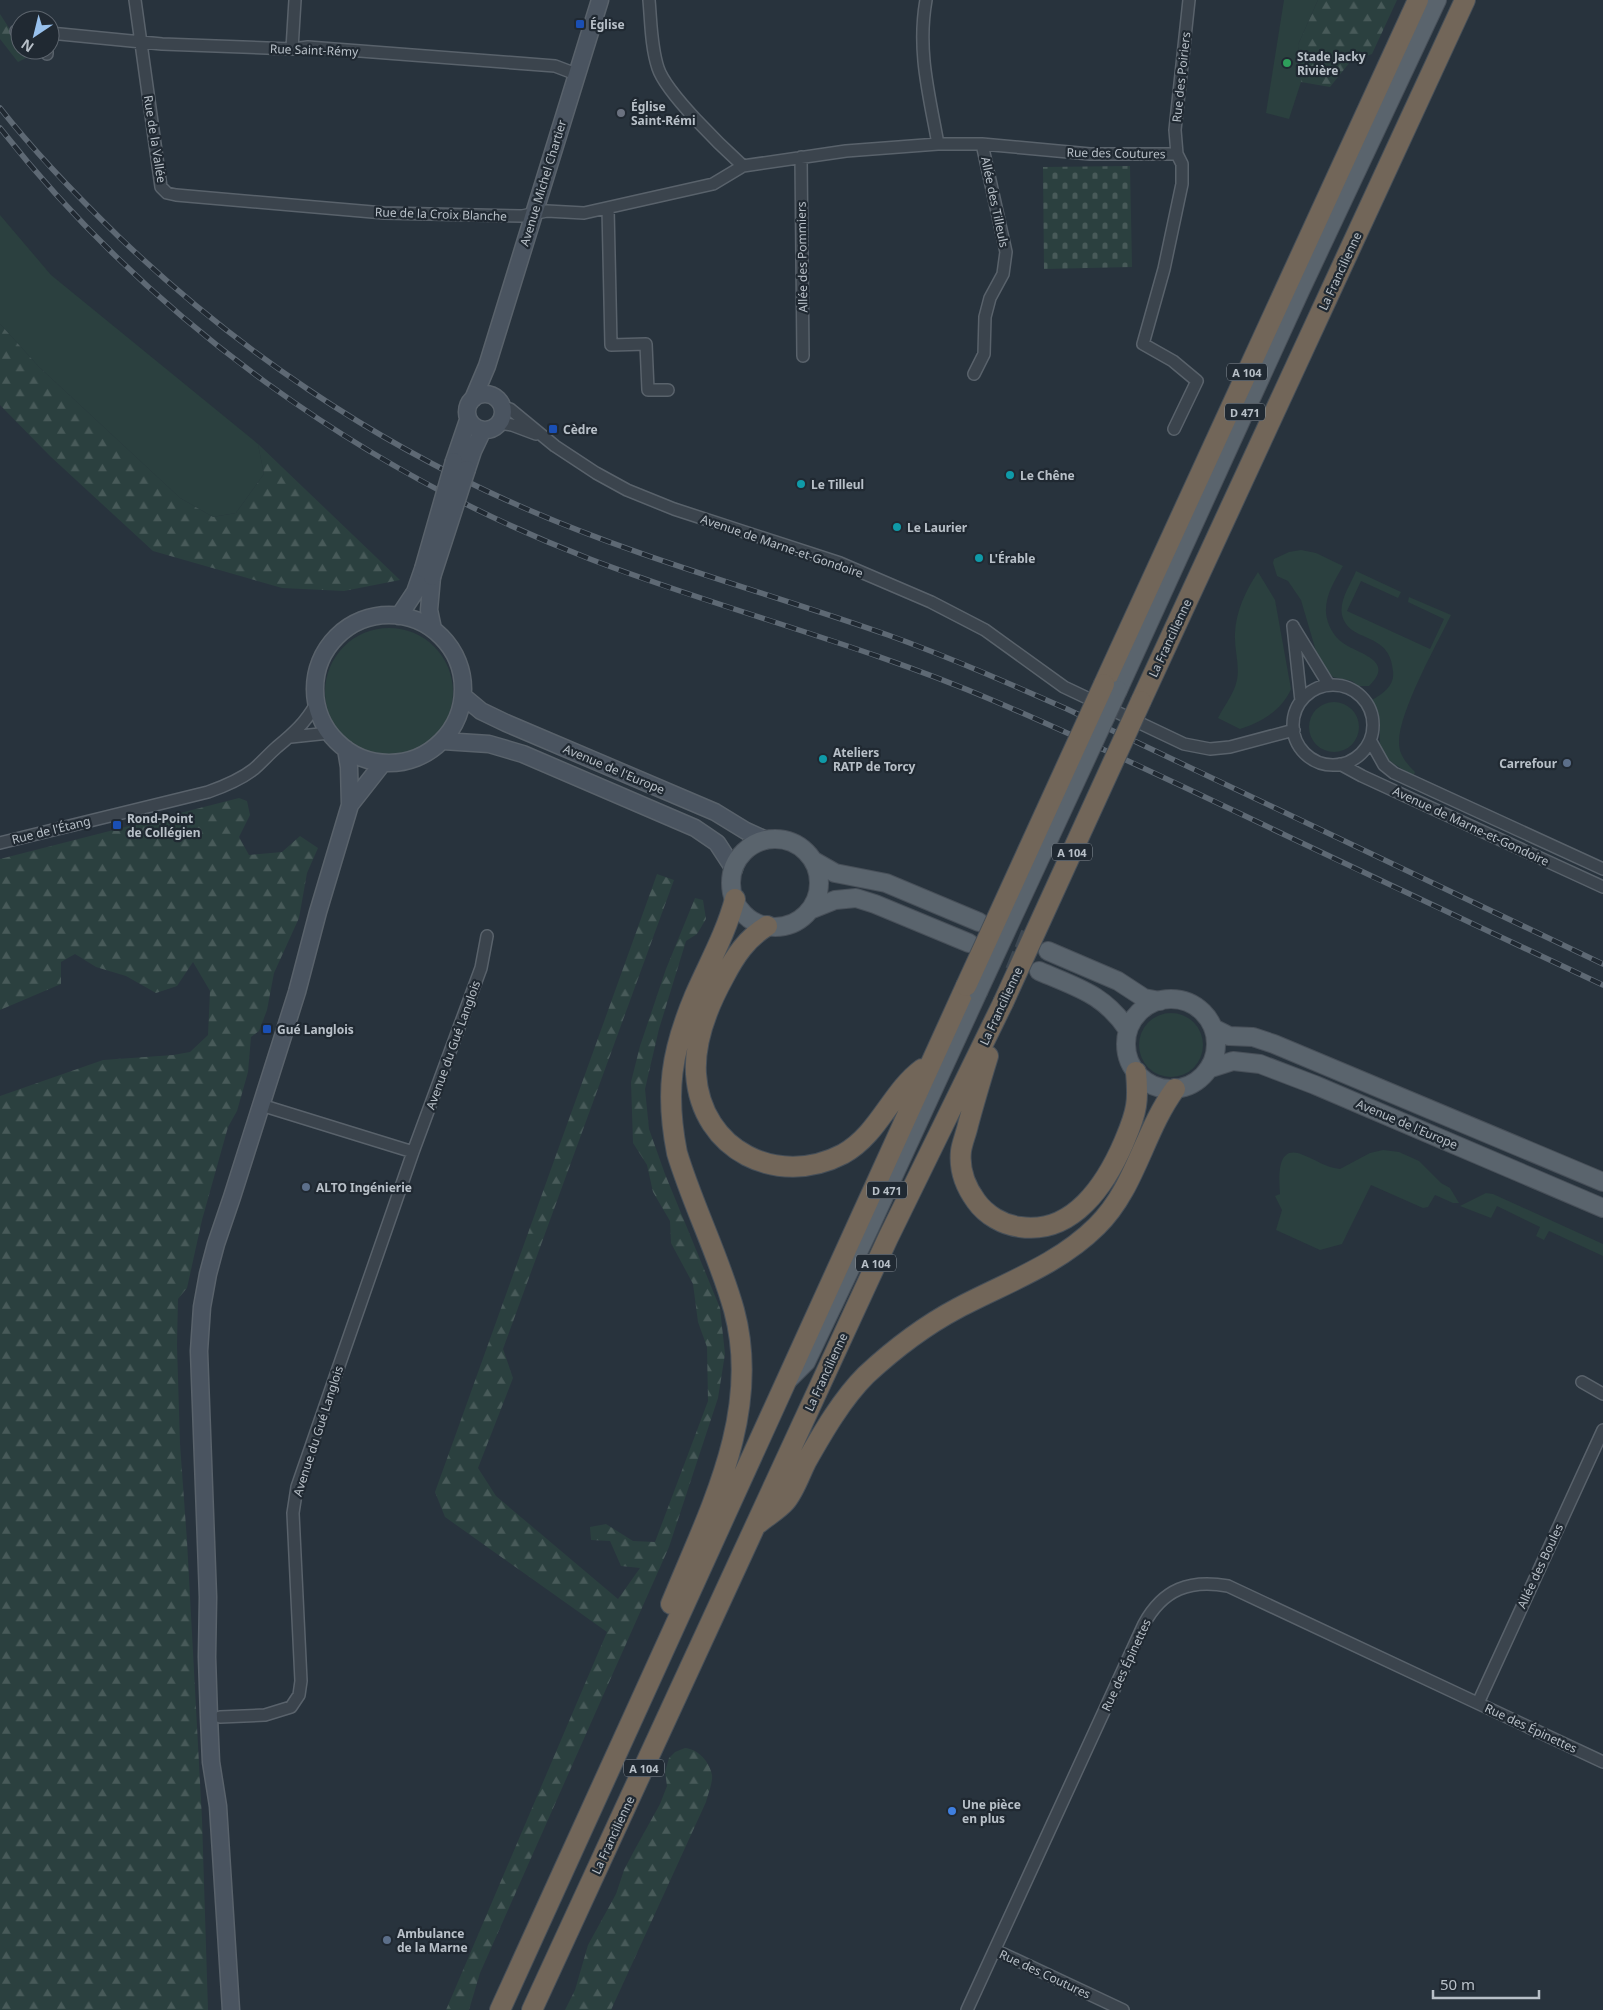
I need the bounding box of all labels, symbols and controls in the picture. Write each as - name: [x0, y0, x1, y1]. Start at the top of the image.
- north arrow: [10, 10, 60, 60]
- place label: Église: [590, 16, 625, 33]
- marker: Église: [574, 18, 586, 30]
- street label: Rue des Poiriers: [1168, 31, 1194, 123]
- text: N: [17, 35, 37, 57]
- street label: Rue Saint-Rémy: [270, 40, 359, 60]
- place label: Stade Jacky Rivière: [1297, 48, 1366, 79]
- marker: Stade Jacky Rivière: [1281, 57, 1293, 69]
- street label: Rue de la Vallée: [140, 94, 170, 184]
- place label: Église Saint-Rémi: [631, 98, 696, 129]
- marker: Église Saint-Rémi: [615, 107, 627, 119]
- street label: Avenue Michel Chartier: [516, 118, 570, 248]
- street label: Rue des Coutures: [1066, 144, 1166, 162]
- street label: Allée des Tilleuls: [977, 155, 1013, 249]
- street label: Allée des Pommiers: [793, 201, 811, 313]
- street label: Rue de la Croix Blanche: [375, 203, 508, 225]
- street label: La Francilienne: [1314, 229, 1366, 313]
- road number: A 104: [1227, 364, 1267, 381]
- road number: D 471: [1225, 404, 1265, 421]
- place label: Cèdre: [563, 421, 598, 438]
- marker: Cèdre: [547, 423, 559, 435]
- place label: Le Chêne: [1020, 467, 1075, 484]
- marker: Le Chêne: [1004, 469, 1016, 481]
- place label: Le Tilleul: [811, 476, 864, 493]
- marker: Le Tilleul: [795, 478, 807, 490]
- street label: Avenue de Marne-et-Gondoire: [699, 510, 866, 582]
- place label: Le Laurier: [907, 519, 968, 536]
- marker: Le Laurier: [891, 521, 903, 533]
- place label: L'Érable: [989, 550, 1035, 567]
- marker: L'Érable: [973, 552, 985, 564]
- street label: La Francilienne: [1144, 596, 1196, 680]
- street label: Avenue de l'Europe: [561, 740, 667, 798]
- place label: Ateliers RATP de Torcy: [833, 744, 916, 775]
- marker: Ateliers RATP de Torcy: [817, 753, 829, 765]
- place label: Carrefour: [1499, 755, 1558, 772]
- marker: Carrefour: [1561, 757, 1573, 769]
- street label: Avenue de Marne-et-Gondoire: [1390, 782, 1552, 870]
- place label: Rond-Point de Collégien: [127, 810, 201, 841]
- street label: Rue de l'Étang: [10, 812, 92, 848]
- marker: Rond-Point de Collégien: [111, 819, 123, 831]
- road number: A 104: [1052, 844, 1092, 860]
- street label: La Francilienne: [975, 964, 1027, 1048]
- street label: Avenue du Gué Langlois: [422, 978, 484, 1112]
- place label: Gué Langlois: [277, 1021, 354, 1038]
- marker: Gué Langlois: [261, 1023, 273, 1035]
- street label: Avenue de l'Europe: [1354, 1095, 1460, 1153]
- place label: ALTO Ingénierie: [316, 1179, 412, 1196]
- marker: ALTO Ingénierie: [300, 1181, 312, 1193]
- road number: D 471: [867, 1182, 907, 1198]
- road number: A 104: [856, 1254, 896, 1272]
- street label: La Francilienne: [800, 1330, 852, 1414]
- street label: Avenue du Gué Langlois: [289, 1363, 347, 1498]
- street label: Allée des Boules: [1513, 1521, 1567, 1611]
- street label: Rue des Épinettes: [1097, 1616, 1155, 1714]
- street label: Rue des Épinettes: [1482, 1699, 1580, 1757]
- road number: A 104: [624, 1760, 664, 1776]
- street label: La Francilienne: [587, 1793, 639, 1877]
- place label: Une pièce en plus: [962, 1796, 1021, 1827]
- marker: Une pièce en plus: [946, 1805, 958, 1817]
- place label: Ambulance de la Marne: [397, 1925, 468, 1956]
- marker: Ambulance de la Marne: [381, 1934, 393, 1946]
- street label: Rue des Coutures: [997, 1945, 1094, 2003]
- scale bar: [1433, 1968, 1539, 2000]
- text: 50 m: [1440, 1974, 1475, 1994]

